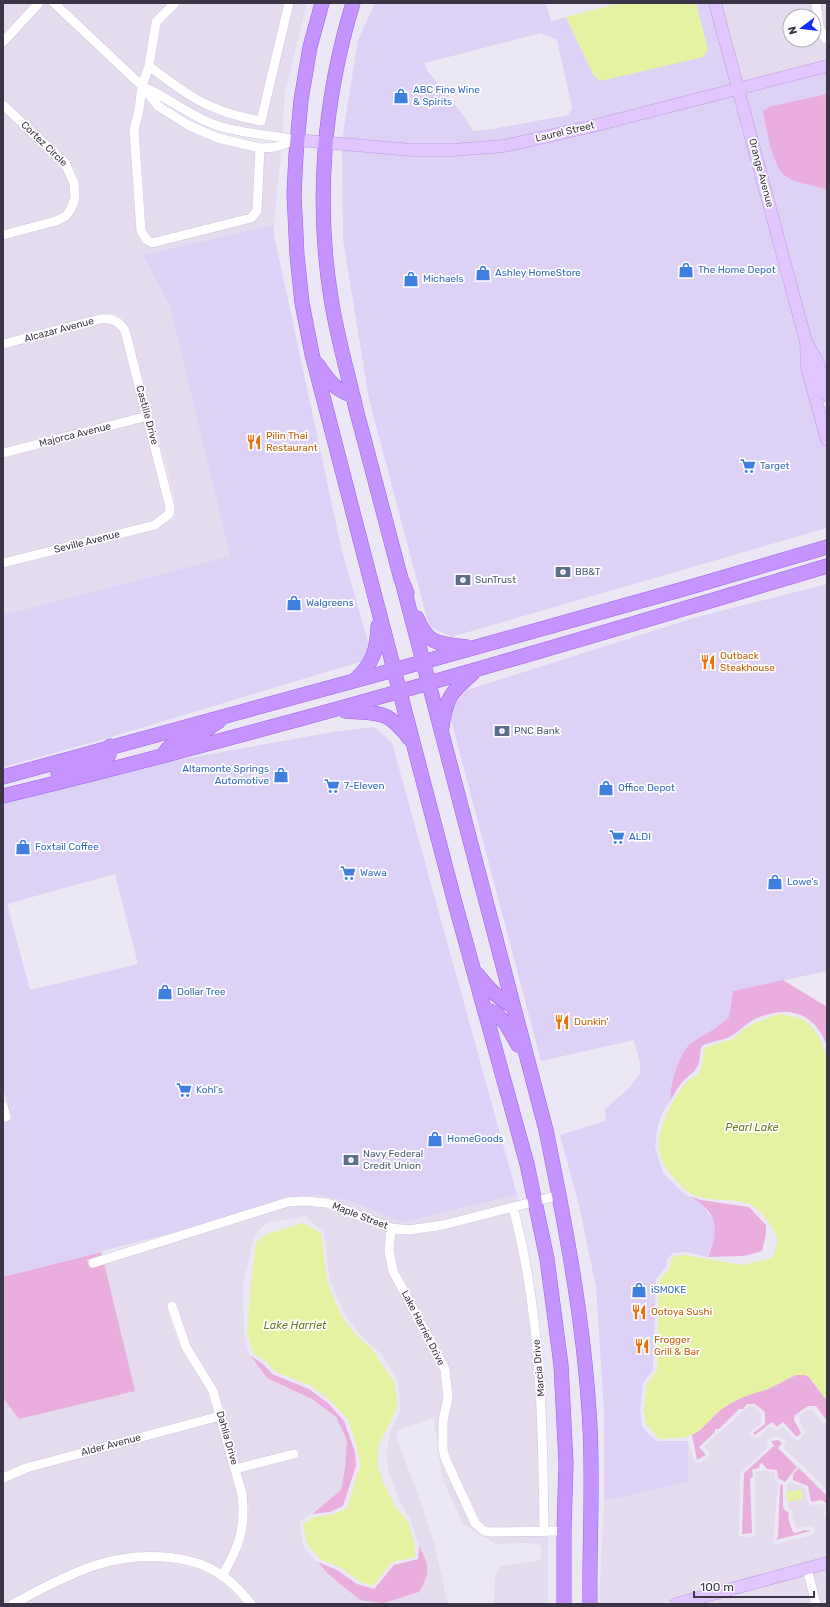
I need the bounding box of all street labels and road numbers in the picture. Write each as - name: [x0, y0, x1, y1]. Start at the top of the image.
- street label: Cortez Circle: [18, 119, 70, 169]
- street label: Laurel Street: [534, 119, 596, 145]
- street label: Orange Avenue: [746, 137, 776, 209]
- street label: Alcazar Avenue: [23, 315, 95, 345]
- street label: Castille Drive: [133, 384, 161, 446]
- street label: Majorca Avenue: [38, 420, 113, 450]
- street label: Seville Avenue: [53, 528, 121, 556]
- street label: Maple Street: [330, 1200, 390, 1232]
- street label: Lake Harriet Drive: [399, 1288, 447, 1368]
- street label: Marcia Drive: [530, 1339, 547, 1397]
- street label: Dahlia Drive: [214, 1410, 241, 1467]
- street label: Alder Avenue: [80, 1431, 143, 1459]

